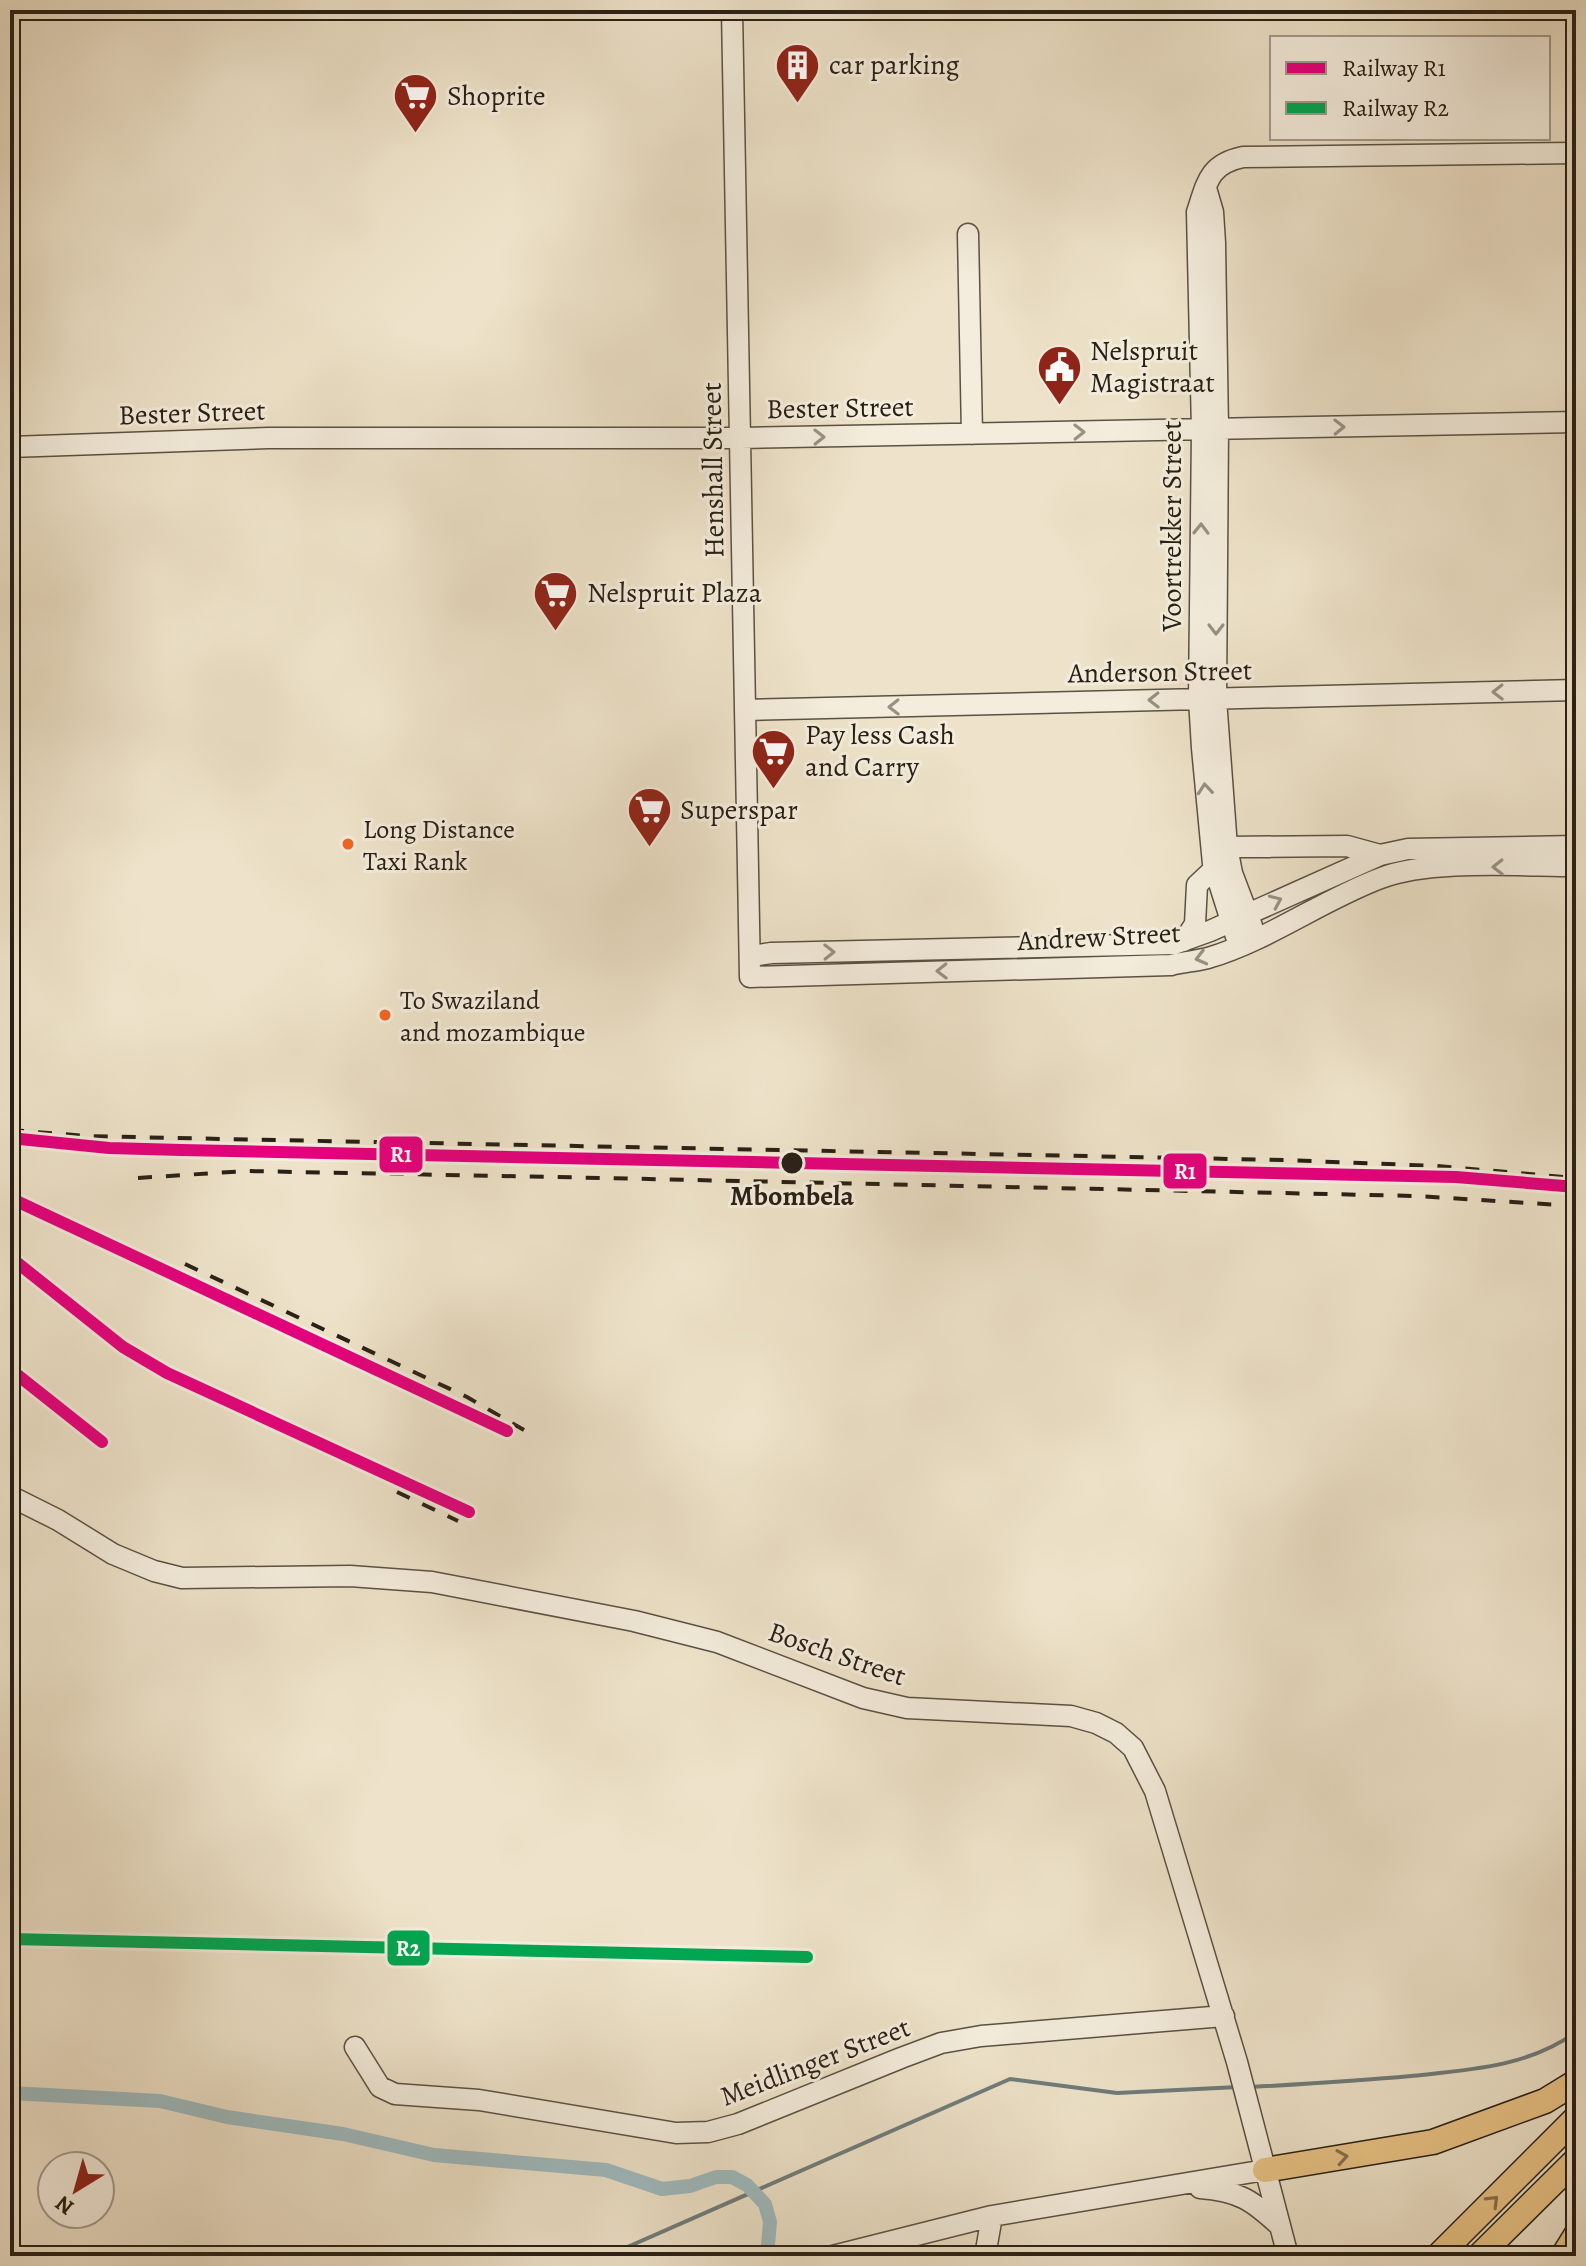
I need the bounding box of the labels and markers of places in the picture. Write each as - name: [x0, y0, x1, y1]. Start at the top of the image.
- building icon: car parking: [774, 41, 822, 104]
- place label: car parking: [829, 46, 960, 84]
- supermarket icon: Shoprite: [392, 72, 440, 135]
- place label: Shoprite: [447, 77, 546, 115]
- place label: Nelspruit Magistraat: [1090, 332, 1215, 402]
- public building icon: Nelspruit Magistraat: [1035, 343, 1083, 406]
- supermarket icon: Nelspruit Plaza: [532, 569, 580, 632]
- place label: Nelspruit Plaza: [587, 574, 762, 612]
- place label: Pay less Cash and Carry: [805, 716, 955, 786]
- supermarket icon: Pay less Cash and Carry: [750, 727, 798, 790]
- supermarket icon: Superspar: [625, 786, 673, 849]
- place label: Superspar: [680, 791, 798, 829]
- place label: Long Distance Taxi Rank: [363, 812, 515, 879]
- marker: Long Distance Taxi Rank: [340, 836, 356, 852]
- place label: To Swaziland and mozambique: [400, 983, 585, 1050]
- marker: To Swaziland and mozambique: [377, 1007, 393, 1023]
- marker: Mbombela: [779, 1150, 805, 1176]
- place label: Mbombela: [730, 1177, 854, 1215]

